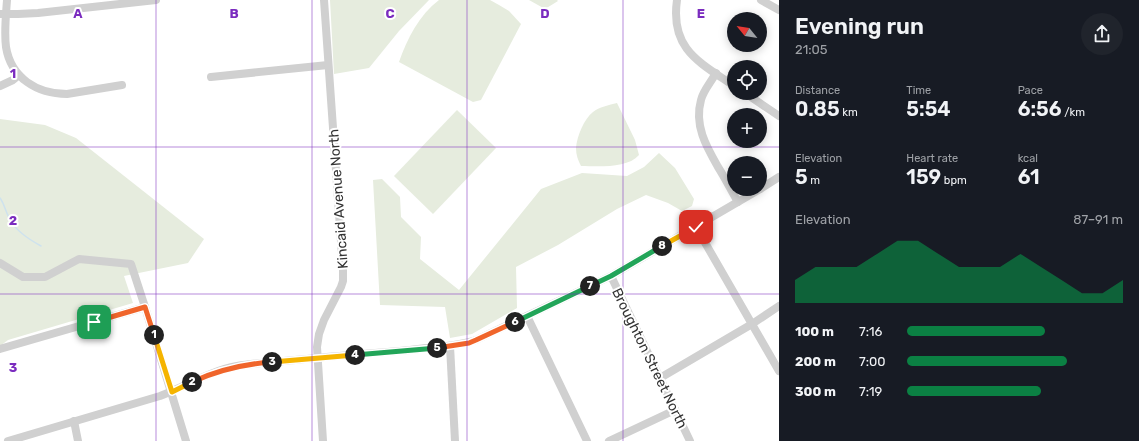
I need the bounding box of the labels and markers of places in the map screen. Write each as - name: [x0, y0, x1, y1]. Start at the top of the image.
- pin: [679, 210, 713, 244]
- pin: 8: [652, 236, 672, 256]
- pin: 7: [580, 276, 600, 296]
- pin: [77, 305, 111, 339]
- pin: 6: [505, 312, 525, 332]
- pin: 1: [144, 325, 164, 345]
- pin: 5: [427, 338, 447, 358]
- pin: 4: [345, 345, 365, 365]
- pin: 3: [262, 352, 282, 372]
- pin: 2: [182, 372, 202, 392]

